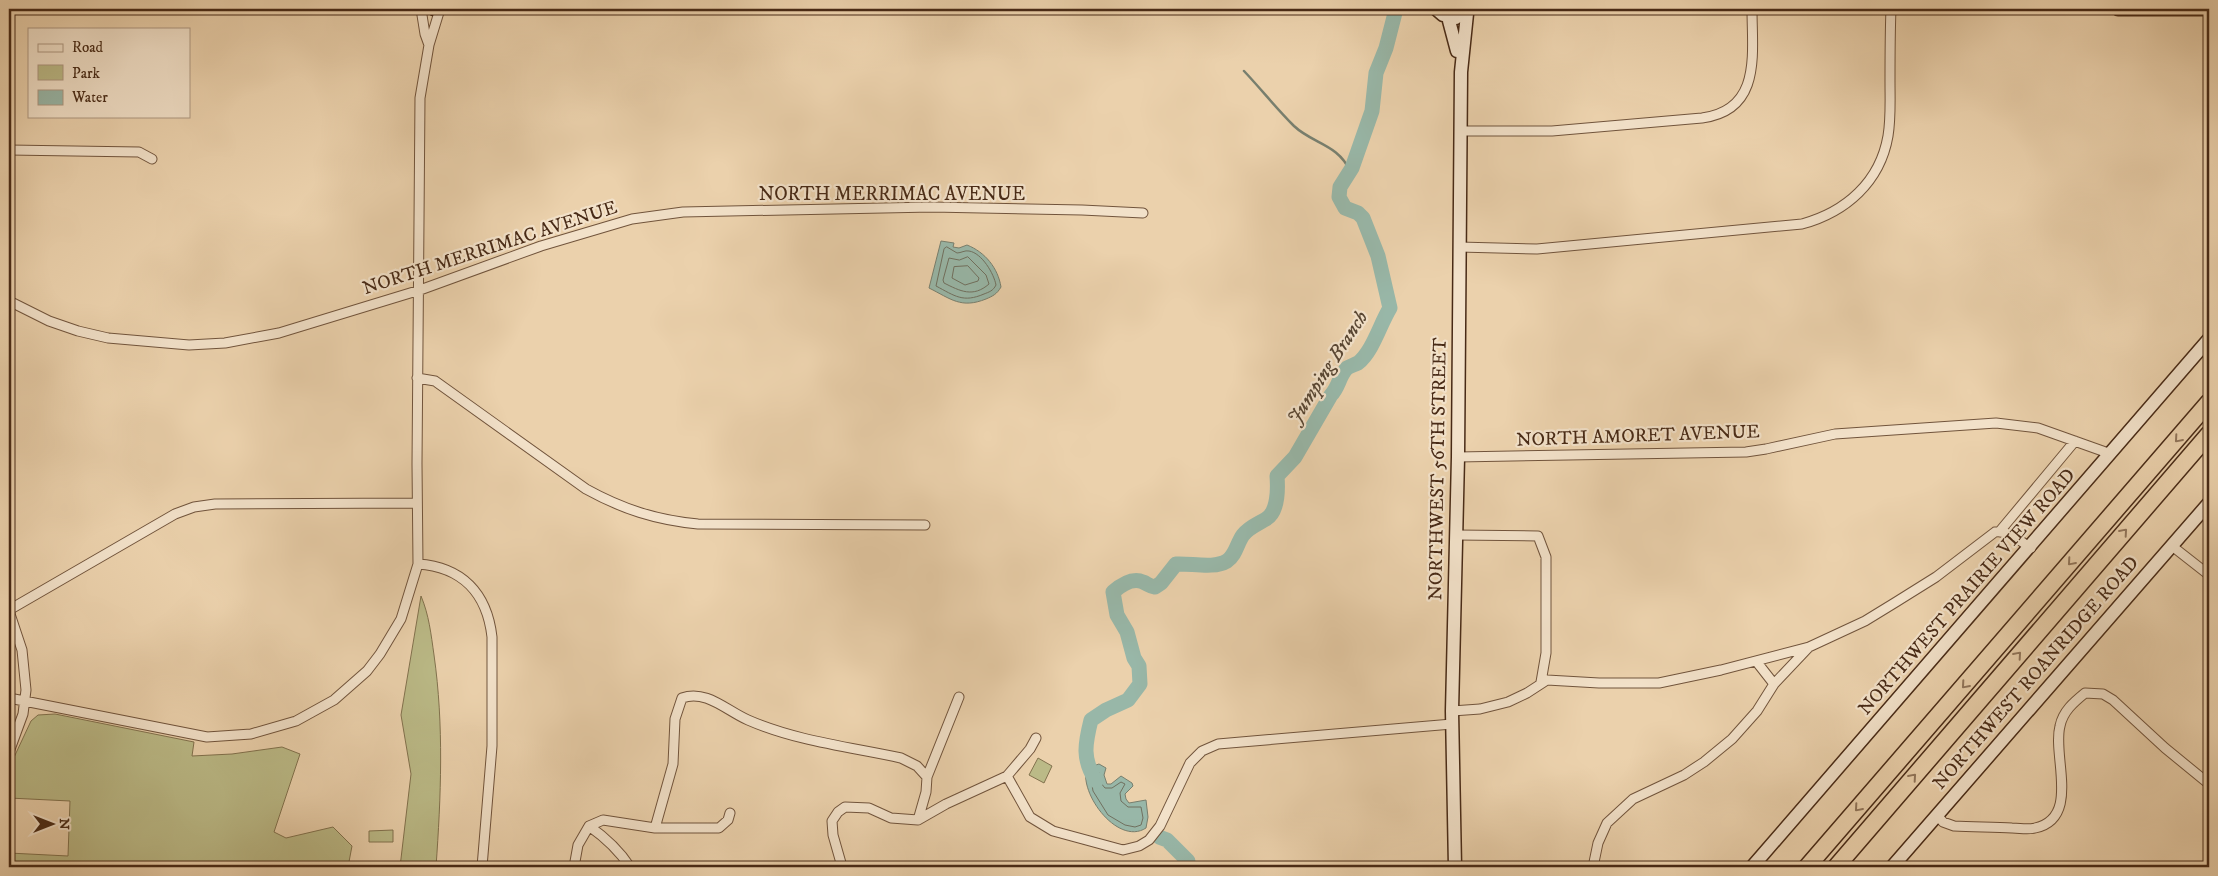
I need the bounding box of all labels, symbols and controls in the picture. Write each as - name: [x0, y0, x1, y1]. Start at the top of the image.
- legend: [28, 28, 190, 118]
- text: Road: [72, 38, 104, 57]
- text: Park: [72, 64, 101, 83]
- text: Water: [71, 88, 108, 107]
- street label: NORTH MERRIMAC AVENUE: [759, 183, 1025, 206]
- street label: NORTH MERRIMAC AVENUE: [360, 196, 620, 300]
- water label: Jumping Branch: [1282, 306, 1374, 430]
- street label: NORTHWEST 56TH STREET: [1424, 337, 1452, 601]
- street label: NORTH AMORET AVENUE: [1516, 420, 1760, 452]
- one-way arrow: [2174, 434, 2183, 443]
- street label: NORTHWEST PRAIRIE VIEW ROAD: [1854, 464, 2080, 720]
- one-way arrow: [2119, 529, 2128, 538]
- street label: NORTHWEST ROANRIDGE ROAD: [1928, 552, 2144, 794]
- one-way arrow: [2068, 557, 2077, 566]
- one-way arrow: [2012, 652, 2021, 661]
- one-way arrow: [1962, 679, 1970, 688]
- one-way arrow: [1907, 774, 1916, 783]
- north arrow: [28, 798, 78, 848]
- one-way arrow: [1855, 802, 1864, 811]
- text: N: [55, 818, 73, 830]

